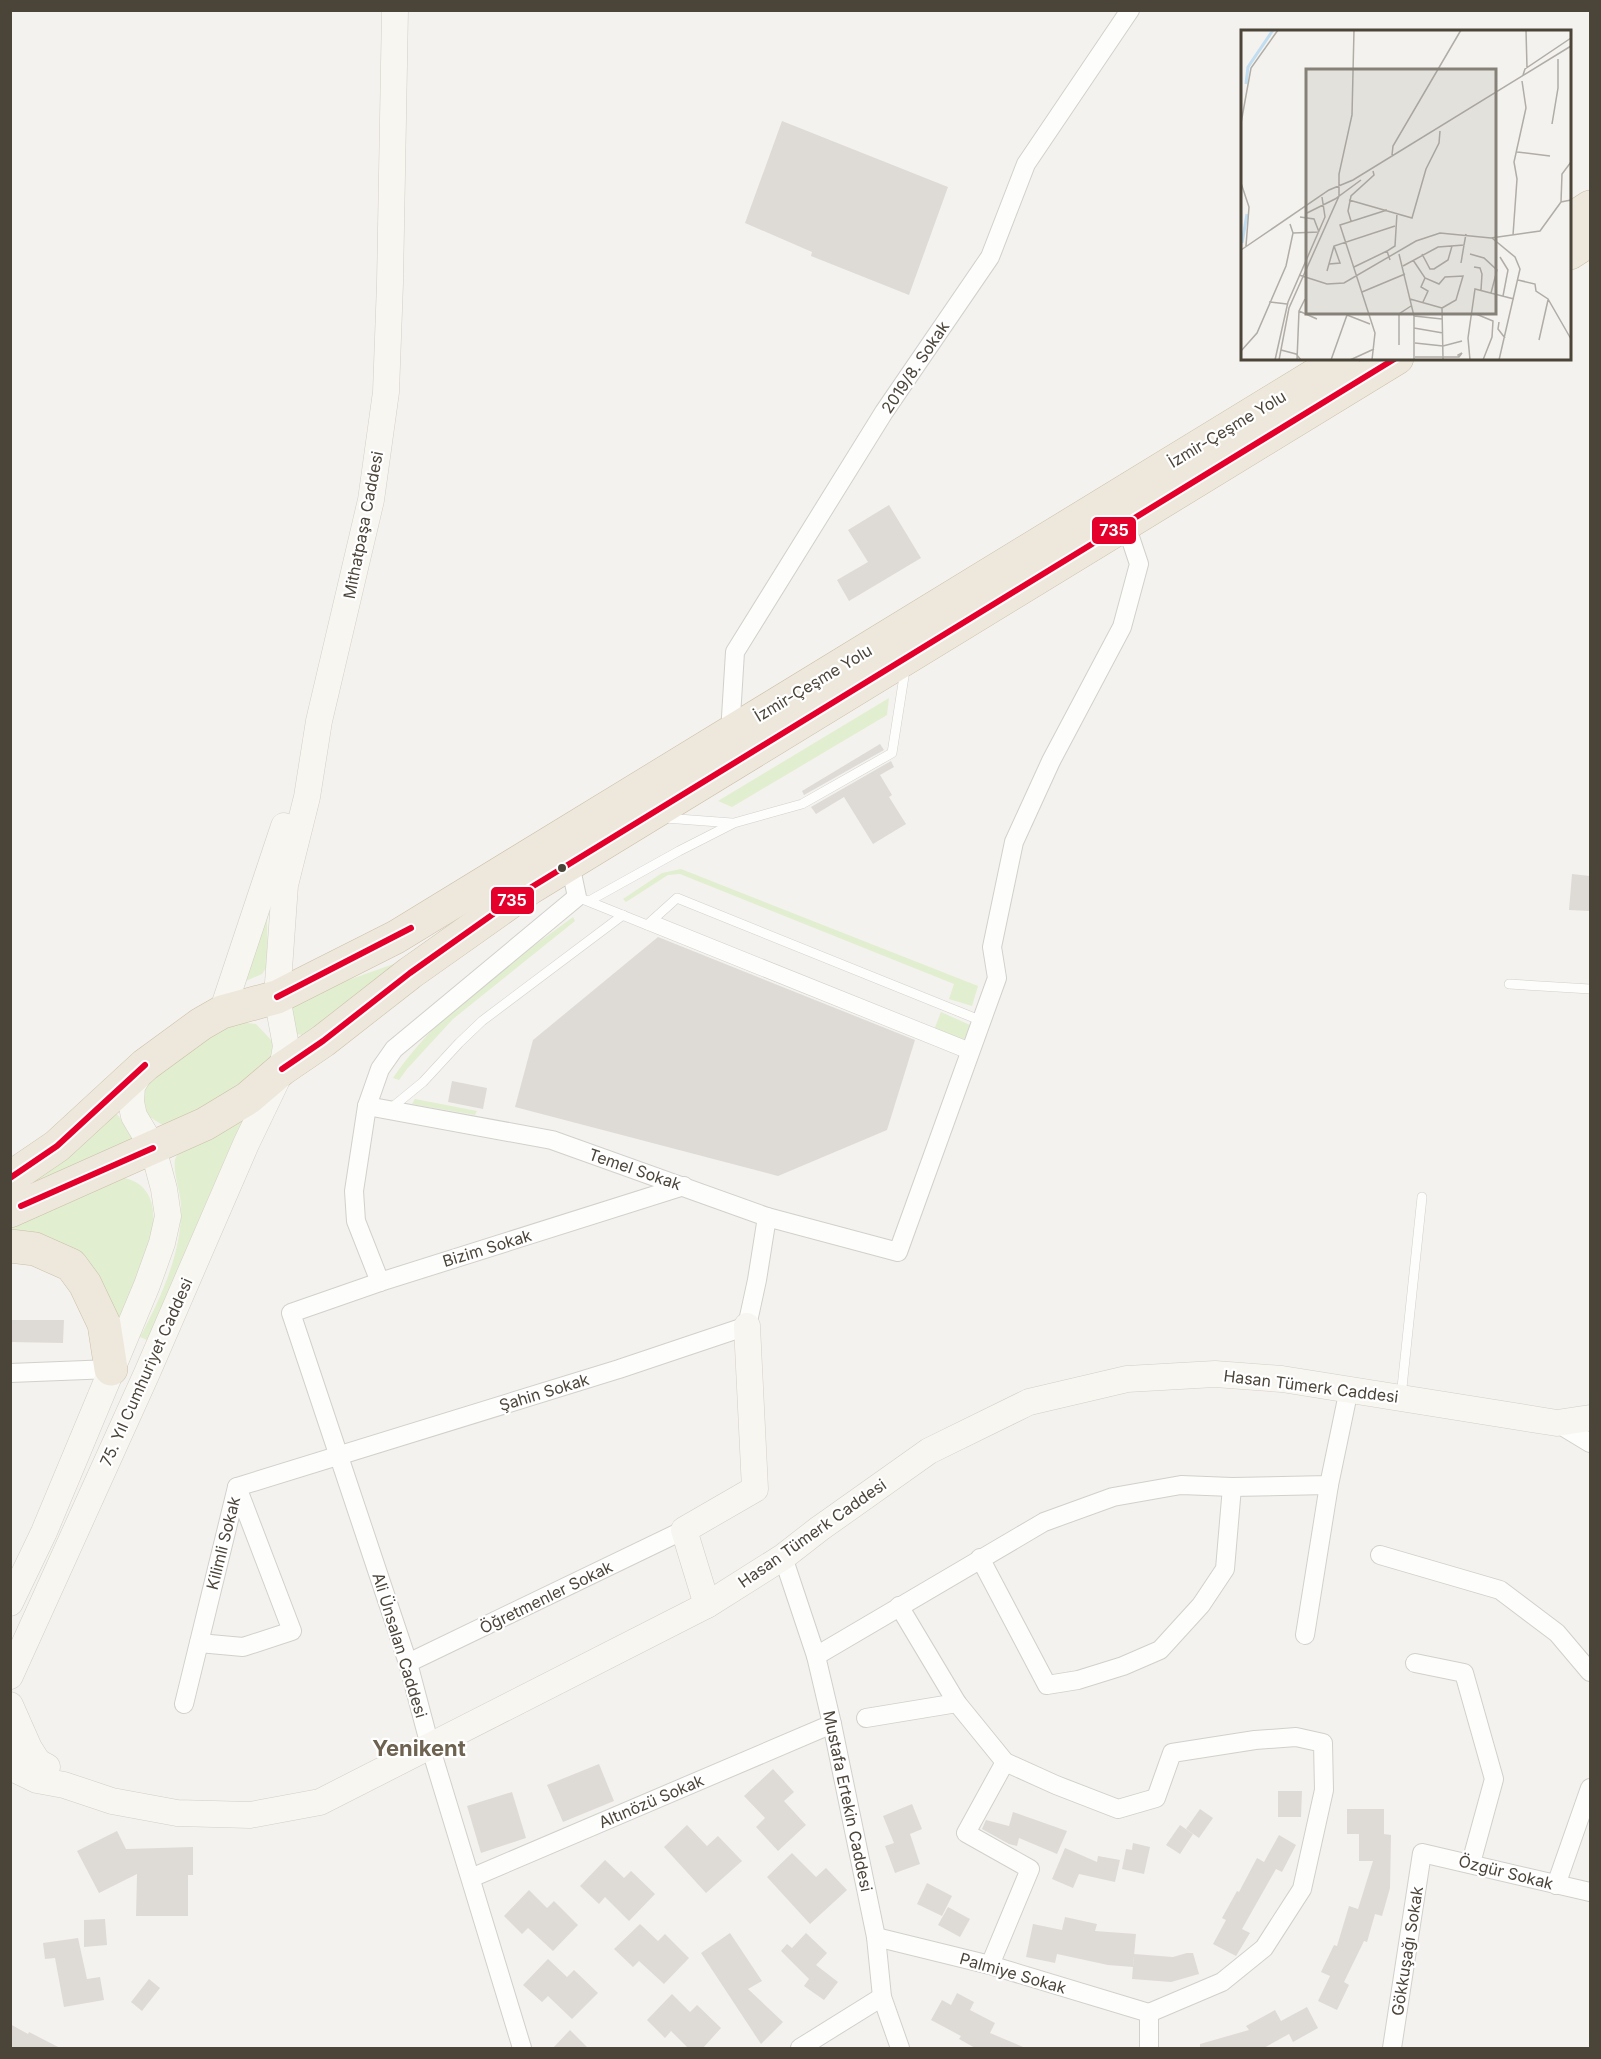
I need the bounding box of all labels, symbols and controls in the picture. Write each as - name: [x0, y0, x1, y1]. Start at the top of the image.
- inset map: [1241, 30, 1571, 360]
- street label: 2019/8. Sokak: [877, 317, 953, 417]
- street label: İzmir-Çeşme Yolu: [1165, 386, 1289, 472]
- street label: Mithatpaşa Caddesi: [339, 449, 387, 601]
- line badge: 735: [1091, 516, 1137, 545]
- text: 735: [1099, 520, 1129, 540]
- street label: İzmir-Çeşme Yolu: [751, 640, 875, 726]
- unlabelled marker: [556, 862, 568, 874]
- line badge: 735: [490, 886, 535, 915]
- text: 735: [497, 890, 527, 910]
- street label: Temel Sokak: [586, 1144, 684, 1194]
- street label: Bizim Sokak: [440, 1225, 534, 1271]
- street label: 75. Yıl Cumhuriyet Caddesi: [95, 1275, 197, 1469]
- street label: Hasan Tümerk Caddesi: [1222, 1365, 1400, 1407]
- street label: Şahin Sokak: [497, 1369, 592, 1415]
- street label: Hasan Tümerk Caddesi: [734, 1474, 890, 1592]
- street label: Kilimli Sokak: [202, 1494, 244, 1592]
- street label: Öğretmenler Sokak: [476, 1556, 616, 1638]
- street label: Ali Ünsalan Caddesi: [368, 1570, 432, 1720]
- street label: Mustafa Ertekin Caddesi: [819, 1709, 877, 1893]
- district label: Yenikent: [372, 1735, 466, 1761]
- street label: Altınözü Sokak: [595, 1770, 707, 1832]
- street label: Özgür Sokak: [1456, 1851, 1556, 1893]
- street label: Gökkuşağı Sokak: [1387, 1885, 1427, 2017]
- street label: Palmiye Sokak: [957, 1948, 1069, 1998]

